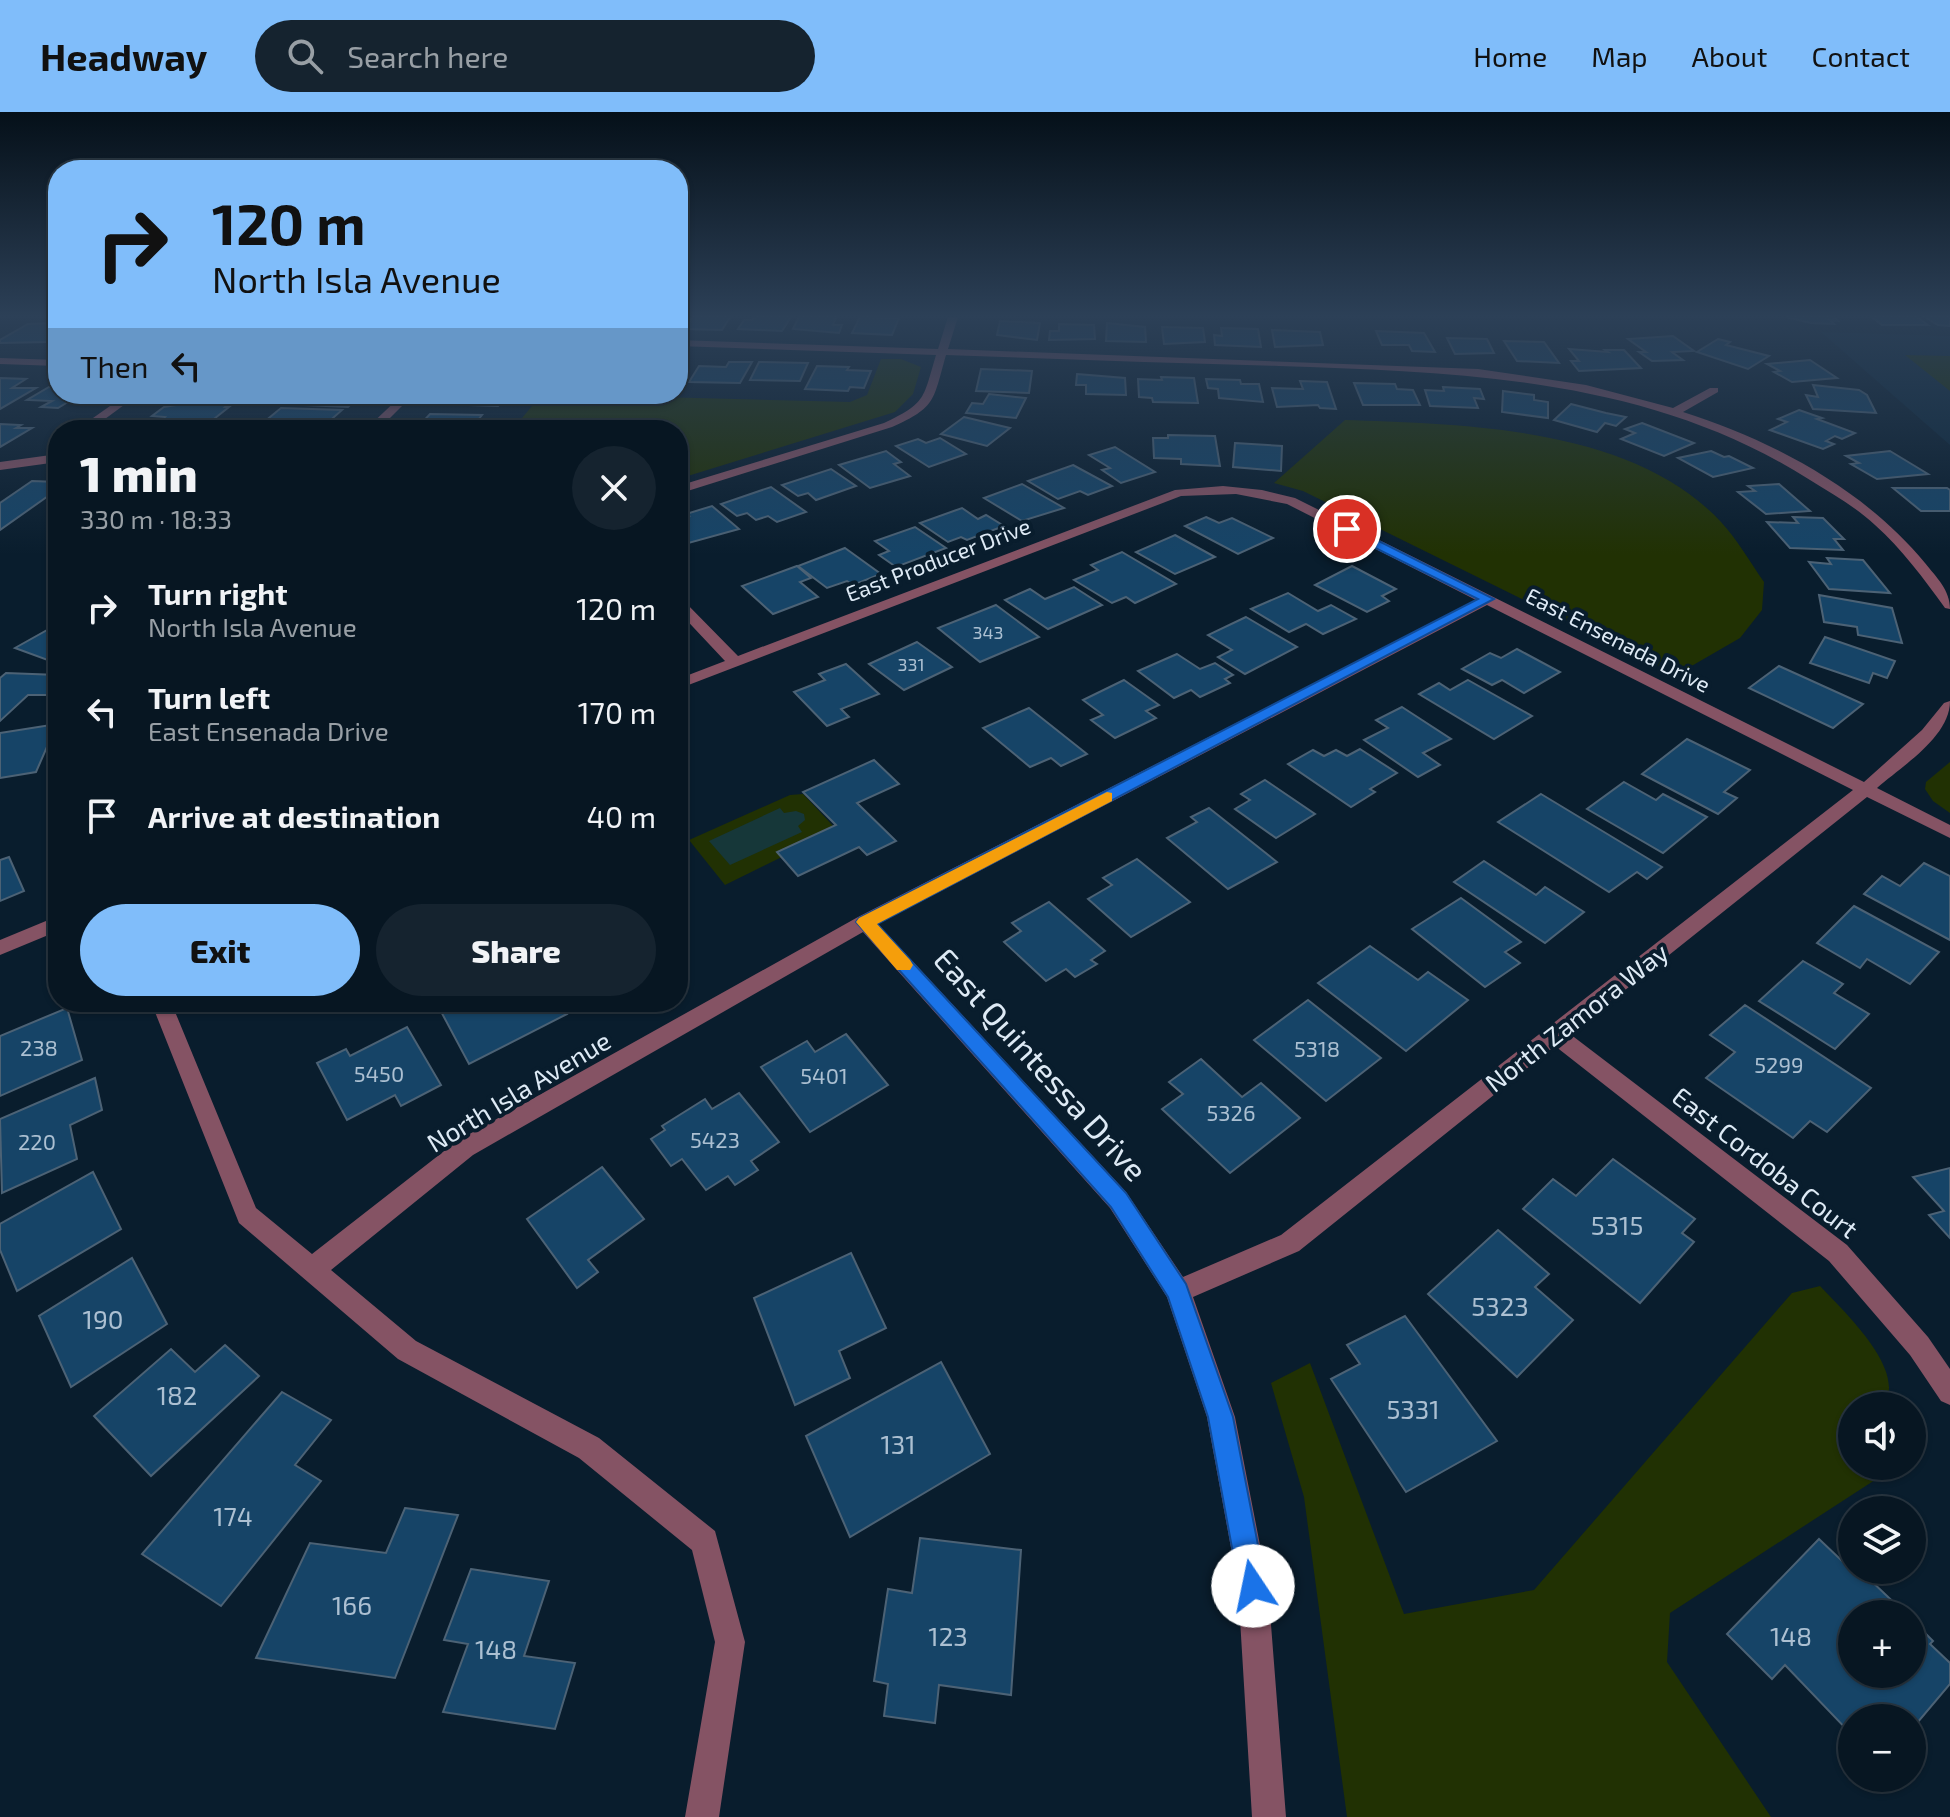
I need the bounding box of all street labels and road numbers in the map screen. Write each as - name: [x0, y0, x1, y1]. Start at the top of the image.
- street label: East Producer Drive: [842, 512, 1034, 606]
- street label: East Ensenada Drive: [1522, 581, 1715, 697]
- street label: North Zamora Way: [1479, 936, 1674, 1098]
- street label: East Quintessa Drive: [926, 940, 1156, 1188]
- street label: North Isla Avenue: [421, 1024, 616, 1158]
- street label: East Cordoba Court: [1667, 1080, 1865, 1244]

